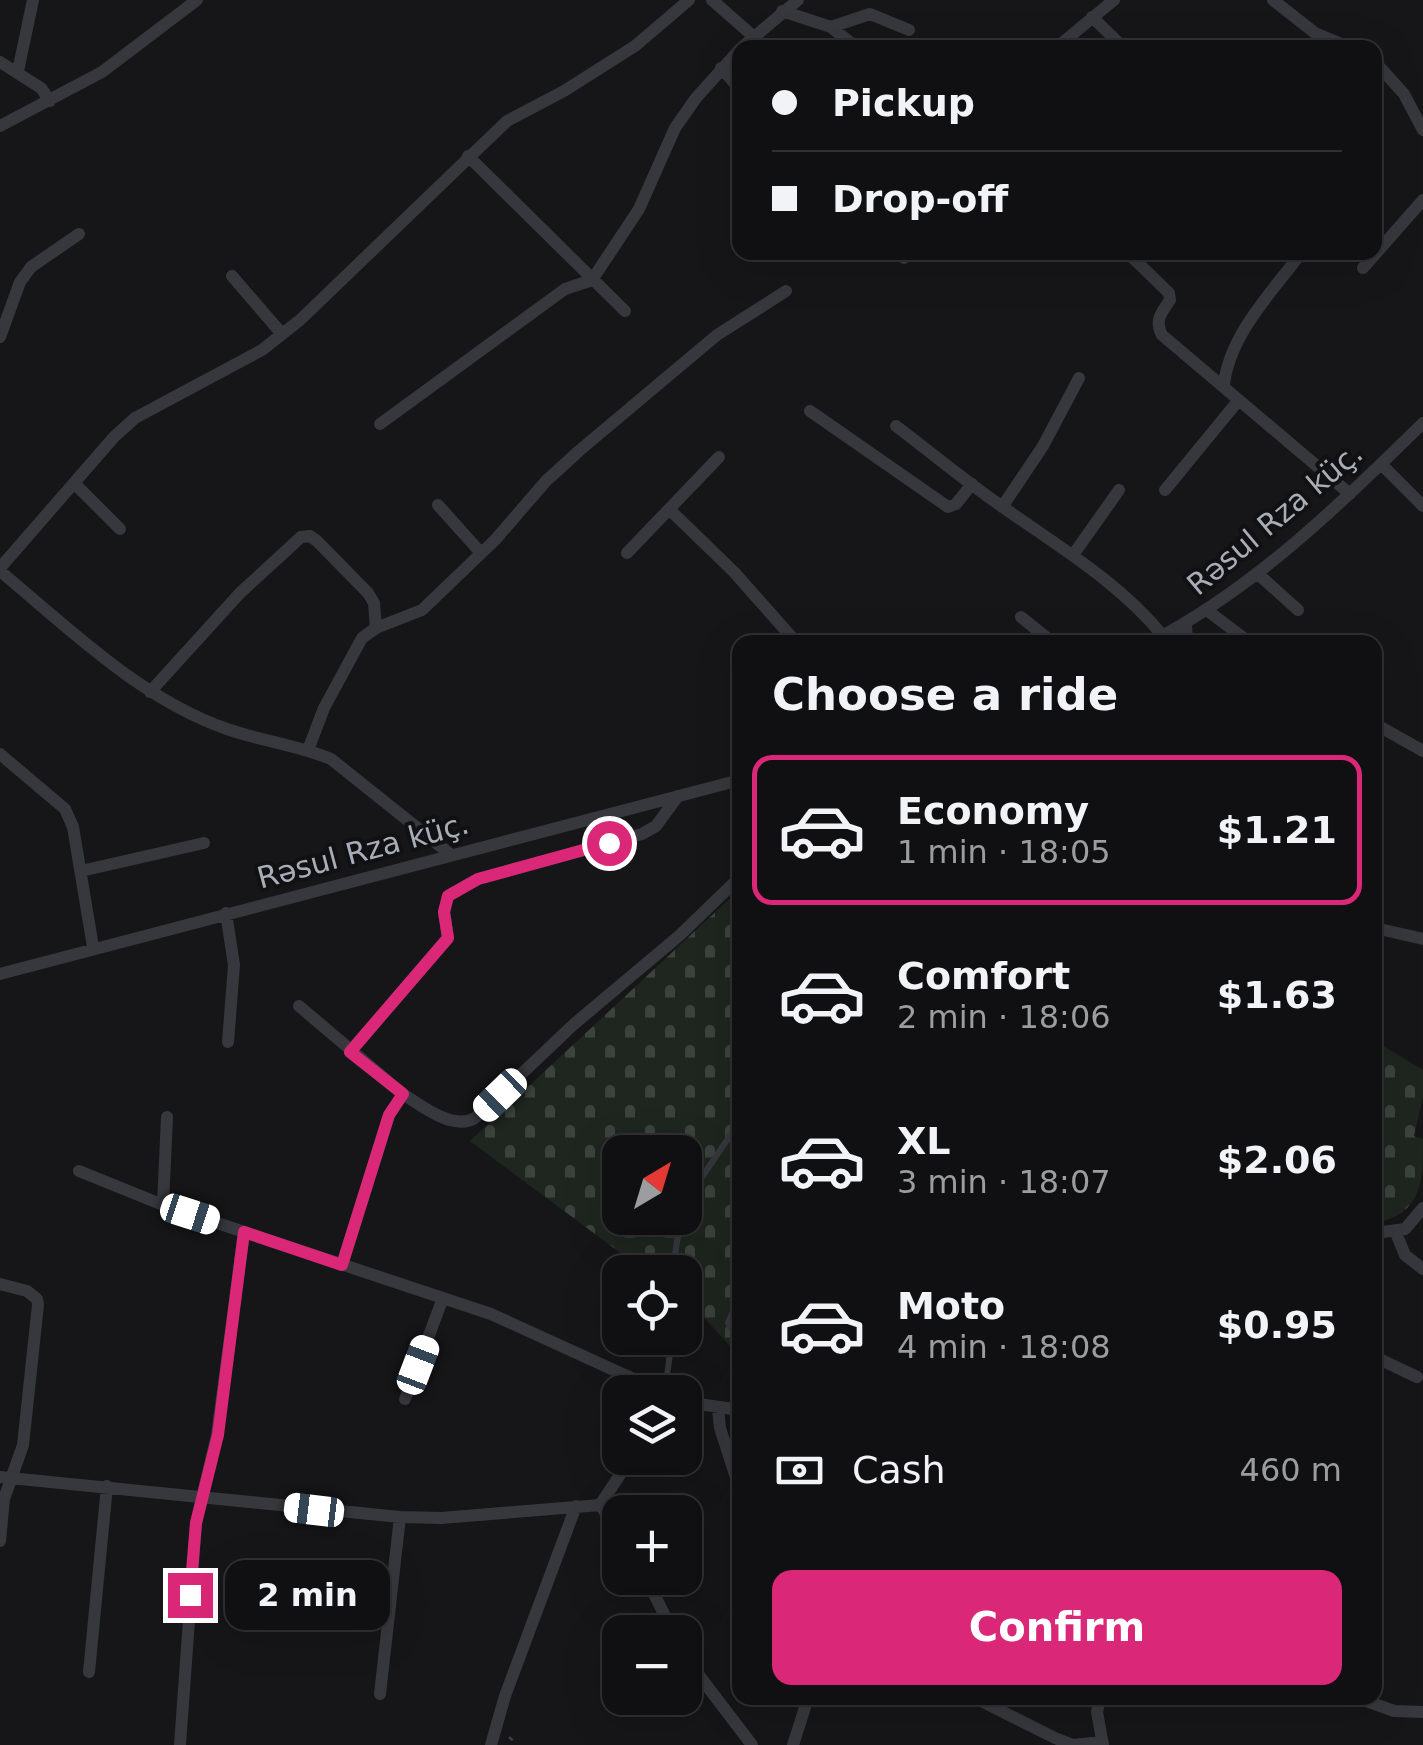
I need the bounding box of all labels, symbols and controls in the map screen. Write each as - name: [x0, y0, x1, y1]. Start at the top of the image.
- text: Pickup: [832, 81, 975, 125]
- text: Drop-off: [832, 177, 1008, 221]
- street label: Rəsul Rza küç.: [1180, 435, 1369, 602]
- text: Choose a ride: [772, 668, 1118, 721]
- icon: car: [777, 785, 867, 875]
- text: Economy: [897, 789, 1089, 833]
- street label: Rəsul Rza küç.: [253, 805, 473, 896]
- text: $1.21: [1217, 808, 1337, 852]
- route start: [587, 821, 632, 866]
- text: 1 min · 18:05: [897, 833, 1111, 871]
- icon: car: [777, 950, 867, 1040]
- text: Comfort: [897, 954, 1070, 998]
- text: $1.63: [1217, 973, 1337, 1017]
- text: 2 min · 18:06: [897, 998, 1111, 1036]
- car: [468, 1063, 532, 1127]
- icon: car: [777, 1115, 867, 1205]
- text: XL: [897, 1119, 951, 1163]
- north arrow: [602, 1135, 702, 1235]
- map controls: [602, 1135, 702, 1715]
- text: $2.06: [1217, 1138, 1337, 1182]
- text: 3 min · 18:07: [897, 1163, 1111, 1201]
- car: [157, 1190, 223, 1238]
- button: locate: [602, 1255, 702, 1355]
- icon: car: [777, 1280, 867, 1370]
- text: Moto: [897, 1284, 1005, 1328]
- text: $0.95: [1217, 1303, 1337, 1347]
- text: 4 min · 18:08: [897, 1328, 1111, 1366]
- car: [393, 1332, 443, 1398]
- button: layers: [602, 1375, 702, 1475]
- icon: cash: [772, 1443, 827, 1498]
- text: Cash: [852, 1448, 946, 1492]
- text: 460 m: [1240, 1451, 1342, 1489]
- car: [282, 1491, 346, 1529]
- button: +: [602, 1495, 702, 1595]
- callout: 2 min: [225, 1560, 390, 1630]
- button: Confirm: [772, 1570, 1342, 1685]
- route end: [168, 1573, 213, 1618]
- text: 2 min: [257, 1576, 358, 1614]
- button: −: [602, 1615, 702, 1715]

